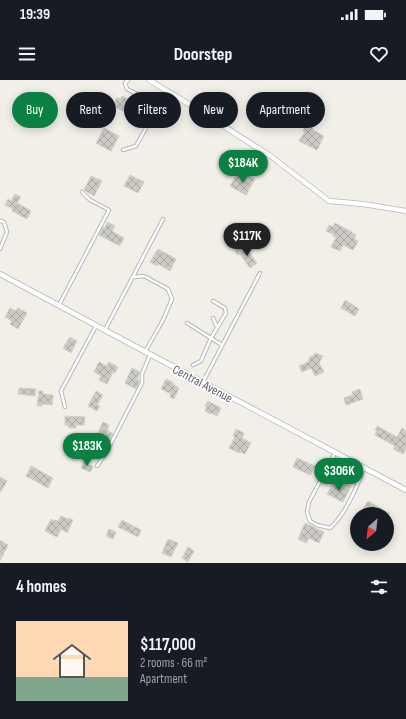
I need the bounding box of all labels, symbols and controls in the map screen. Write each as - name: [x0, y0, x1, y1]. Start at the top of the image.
- text: 19:39: [20, 5, 50, 24]
- icon: menu: [16, 43, 38, 65]
- icon: heart: [368, 43, 390, 65]
- text: Doorstep: [174, 44, 232, 65]
- chip: Buy: [12, 92, 58, 128]
- chip: Rent: [66, 92, 116, 128]
- chip: Filters: [124, 92, 181, 128]
- chip: New: [189, 92, 238, 128]
- chip: Apartment: [246, 92, 325, 128]
- pin: $184K: [215, 150, 271, 184]
- text: $184K: [228, 155, 258, 171]
- pin: $117K: [219, 223, 275, 257]
- text: $117K: [233, 228, 261, 244]
- street label: Central Avenue: [170, 361, 235, 406]
- pin: $183K: [59, 433, 115, 467]
- text: $183K: [72, 438, 102, 454]
- pin: $306K: [311, 458, 367, 492]
- text: $306K: [323, 463, 355, 479]
- north arrow: [350, 507, 394, 551]
- map controls: [350, 507, 394, 551]
- icon: filters: [368, 576, 390, 598]
- text: 4 homes: [16, 577, 67, 597]
- text: $117,000: [140, 635, 196, 655]
- icon: home: [48, 637, 96, 685]
- text: 2 rooms · 66 m²: [140, 655, 207, 671]
- text: Apartment: [140, 671, 187, 687]

